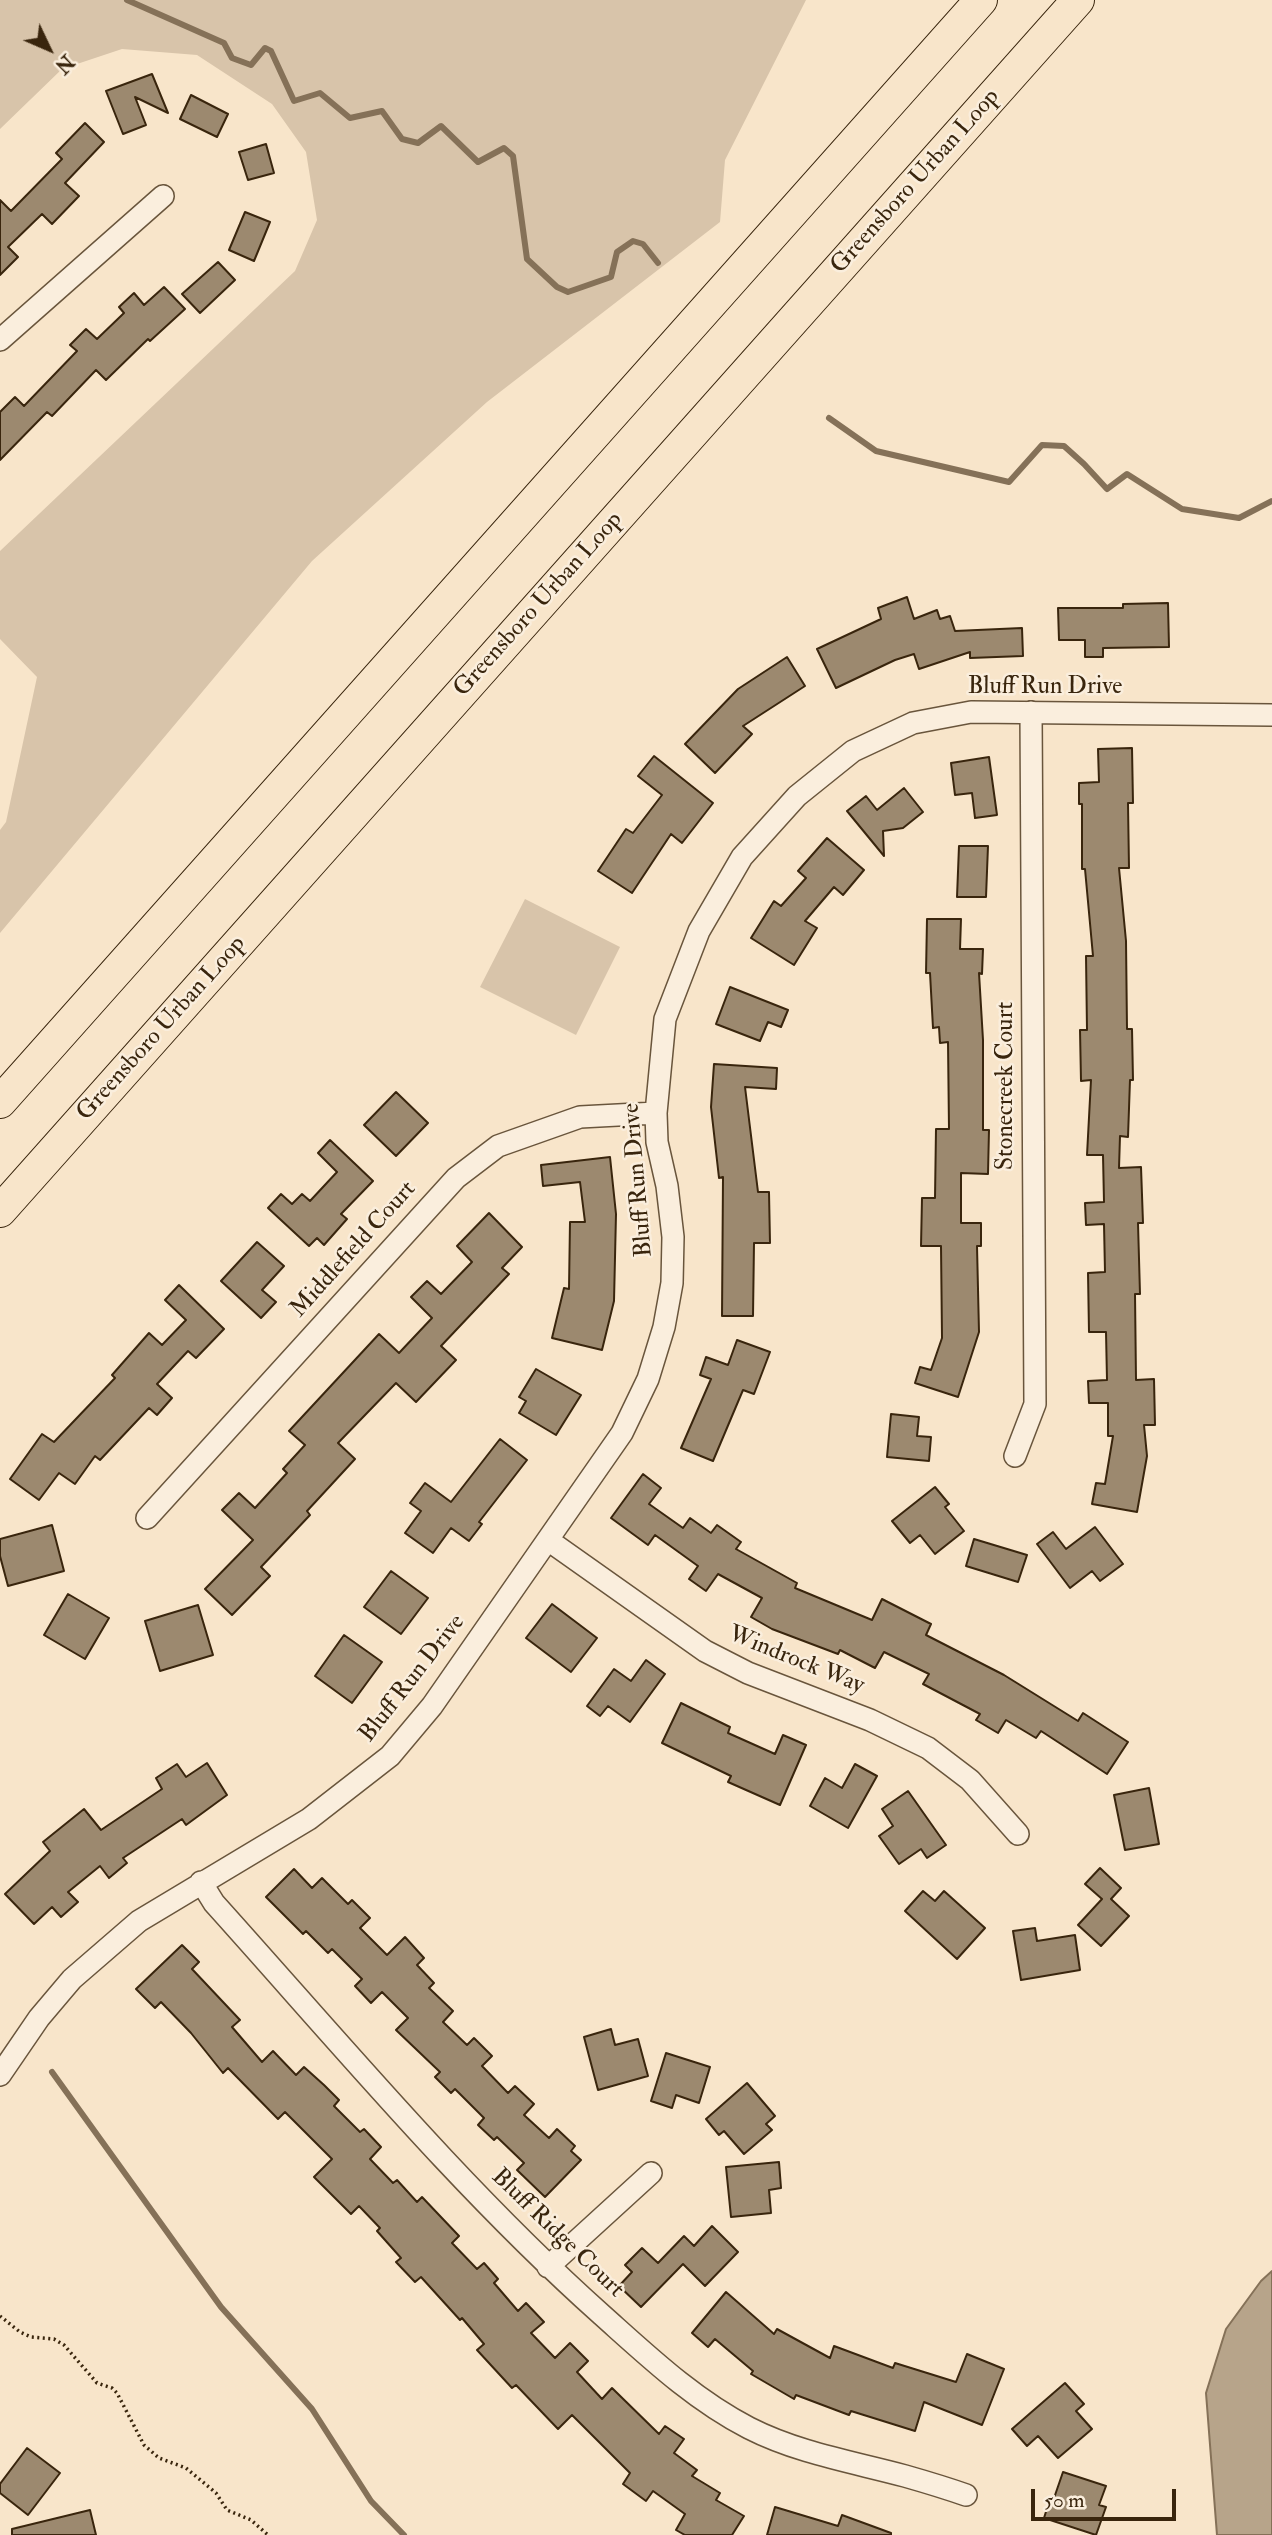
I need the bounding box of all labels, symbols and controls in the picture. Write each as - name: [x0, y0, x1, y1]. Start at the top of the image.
- north arrow: [14, 14, 84, 84]
- text: N: [50, 49, 79, 78]
- street label: Greensboro Urban Loop: [825, 84, 1007, 280]
- street label: Greensboro Urban Loop: [448, 507, 630, 703]
- street label: Bluff Run Drive: [968, 674, 1122, 702]
- street label: Greensboro Urban Loop: [71, 931, 253, 1127]
- street label: Stonecreek Court: [993, 1002, 1021, 1170]
- street label: Bluff Run Drive: [618, 1102, 660, 1258]
- street label: Middlefield Court: [285, 1176, 423, 1324]
- street label: Bluff Run Drive: [354, 1609, 472, 1749]
- street label: Windrock Way: [724, 1621, 868, 1701]
- street label: Bluff Ridge Court: [485, 2163, 629, 2305]
- scale bar: [1034, 2476, 1179, 2520]
- text: 50 m: [1044, 2487, 1085, 2514]

